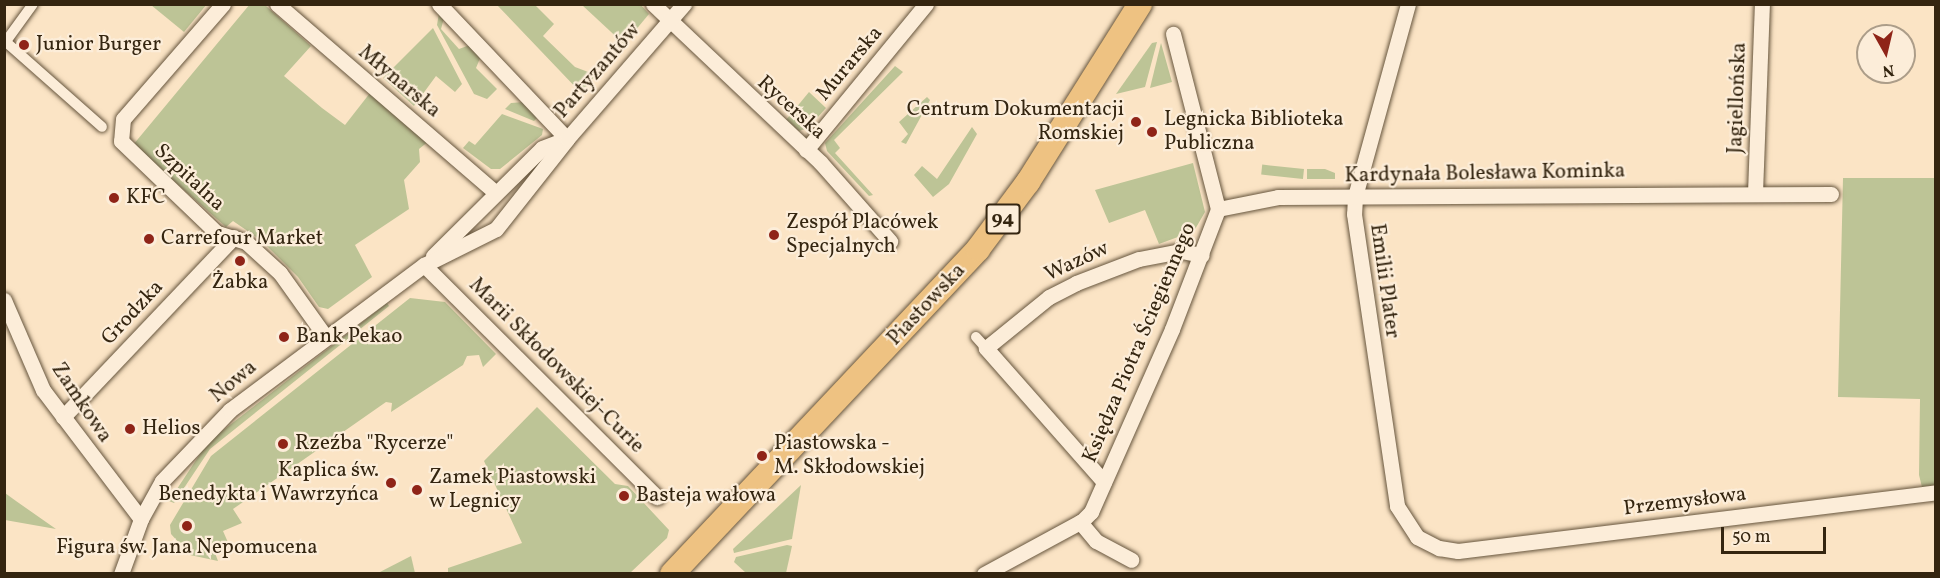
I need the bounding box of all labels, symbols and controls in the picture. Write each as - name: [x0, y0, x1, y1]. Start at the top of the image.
- street label: Partyzantów: [550, 18, 646, 124]
- street label: Murarska: [811, 21, 889, 107]
- north arrow: [1856, 24, 1916, 84]
- place label: Junior Burger: [36, 32, 161, 58]
- marker: Junior Burger: [17, 38, 31, 52]
- street label: Młynarska: [353, 40, 445, 124]
- street label: Jagiellońska: [1723, 42, 1753, 154]
- text: N: [1881, 58, 1896, 82]
- street label: Rycerska: [751, 71, 831, 145]
- place label: Centrum Dokumentacji Romskiej: [907, 97, 1124, 147]
- place label: Legnicka Biblioteka Publiczna: [1164, 107, 1344, 157]
- marker: Centrum Dokumentacji Romskiej: [1129, 115, 1143, 129]
- marker: Legnicka Biblioteka Publiczna: [1145, 125, 1159, 139]
- street label: Szpitalna: [148, 139, 230, 217]
- street label: Kardynała Bolesława Kominka: [1344, 159, 1626, 189]
- place label: KFC: [126, 185, 166, 211]
- marker: KFC: [107, 191, 121, 205]
- road number: 94: [985, 202, 1021, 236]
- place label: Zespół Placówek Specjalnych: [786, 210, 938, 260]
- street label: Księdza Piotra Ściegiennego: [1078, 219, 1202, 467]
- street label: Emilii Plater: [1364, 222, 1404, 340]
- place label: Carrefour Market: [161, 226, 323, 252]
- marker: Zespół Placówek Specjalnych: [767, 228, 781, 242]
- marker: Carrefour Market: [142, 232, 156, 246]
- street label: Wazów: [1041, 236, 1113, 288]
- marker: Żabka: [233, 254, 247, 268]
- street label: Piastowska: [883, 259, 971, 351]
- place label: Żabka: [212, 270, 268, 296]
- street label: Marii Skłodowskiej-Curie: [463, 273, 649, 459]
- street label: Grodzka: [97, 275, 169, 351]
- place label: Bank Pekao: [296, 324, 403, 350]
- marker: Bank Pekao: [277, 330, 291, 344]
- street label: Nowa: [206, 355, 262, 409]
- street label: Zamkowa: [45, 358, 117, 448]
- place label: Helios: [142, 416, 201, 442]
- marker: Helios: [123, 422, 137, 436]
- place label: Rzeźba "Rycerze": [295, 431, 454, 457]
- place label: Piastowska - M. Skłodowskiej: [774, 431, 925, 481]
- marker: Rzeźba "Rycerze": [276, 437, 290, 451]
- marker: Piastowska - M. Skłodowskiej: [755, 449, 769, 463]
- place label: Kaplica św. Benedykta i Wawrzyńca: [158, 458, 379, 508]
- place label: Zamek Piastowski w Legnicy: [429, 465, 596, 515]
- marker: Kaplica św. Benedykta i Wawrzyńca: [384, 476, 398, 490]
- street label: Przemysłowa: [1622, 482, 1748, 522]
- marker: Zamek Piastowski w Legnicy: [410, 483, 424, 497]
- place label: Basteja wałowa: [636, 483, 777, 509]
- marker: Basteja wałowa: [617, 489, 631, 503]
- scale bar: [1724, 515, 1829, 553]
- marker: Figura św. Jana Nepomucena: [180, 519, 194, 533]
- text: 50 m: [1732, 525, 1771, 550]
- place label: Figura św. Jana Nepomucena: [56, 535, 318, 561]

